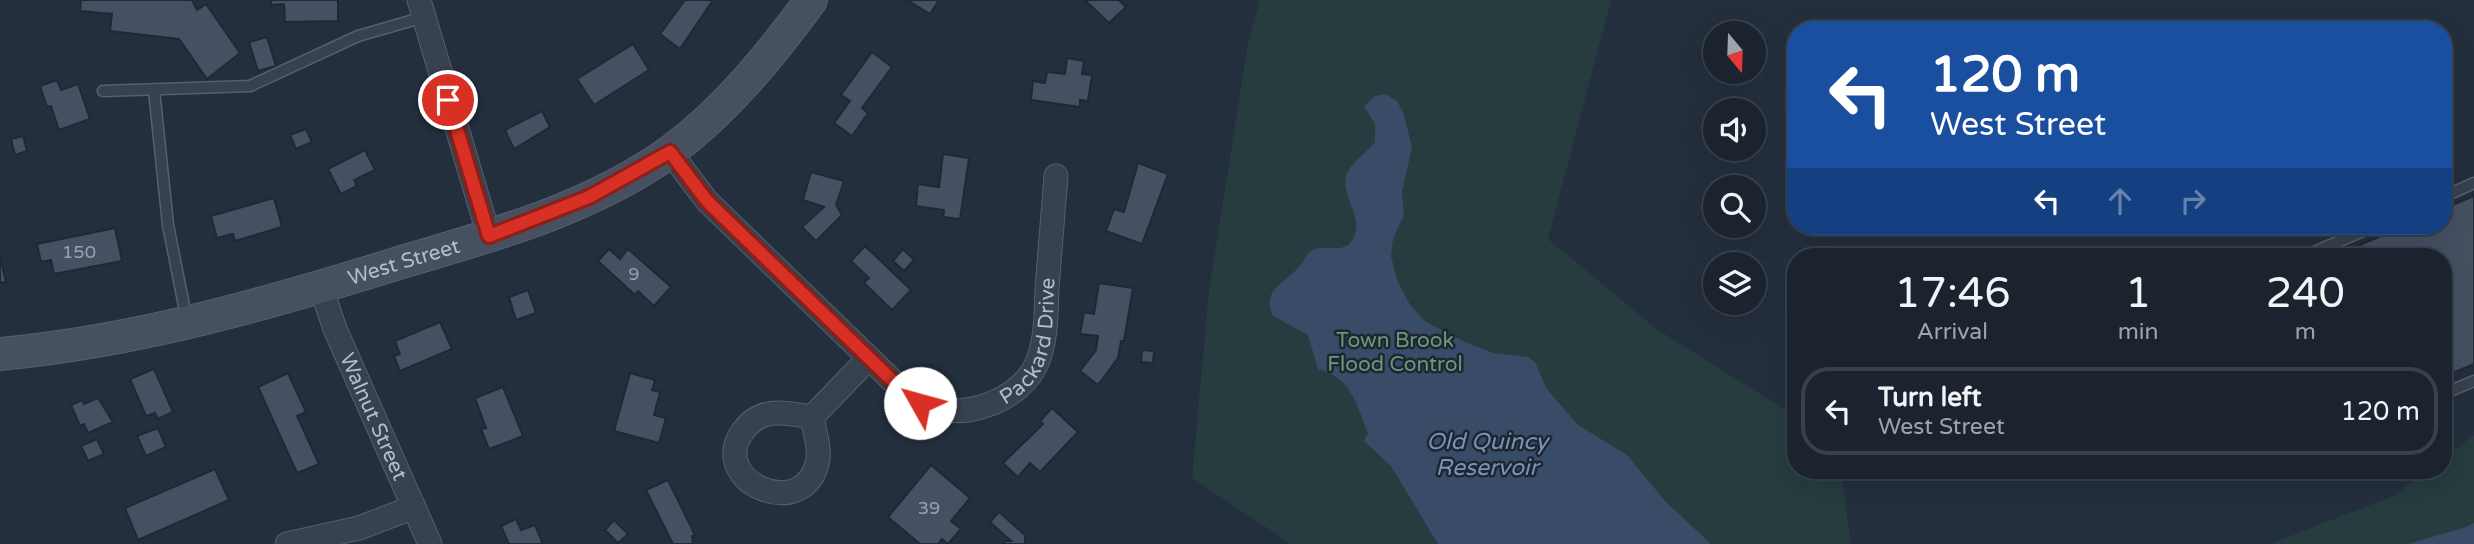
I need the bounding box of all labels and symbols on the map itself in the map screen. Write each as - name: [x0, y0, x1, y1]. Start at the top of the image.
- north arrow: [1703, 21, 1766, 84]
- pin: [418, 70, 478, 130]
- street label: West Street: [345, 233, 463, 290]
- house number: 150: [62, 241, 96, 263]
- house number: 9: [628, 263, 640, 285]
- street label: Packard Drive: [995, 277, 1060, 410]
- park label: Town Brook Flood Control: [1327, 328, 1463, 377]
- street label: Walnut Street: [335, 349, 413, 484]
- position arrow: [883, 366, 957, 440]
- water label: Old Quincy Reservoir: [1426, 428, 1550, 482]
- house number: 39: [918, 497, 940, 519]

